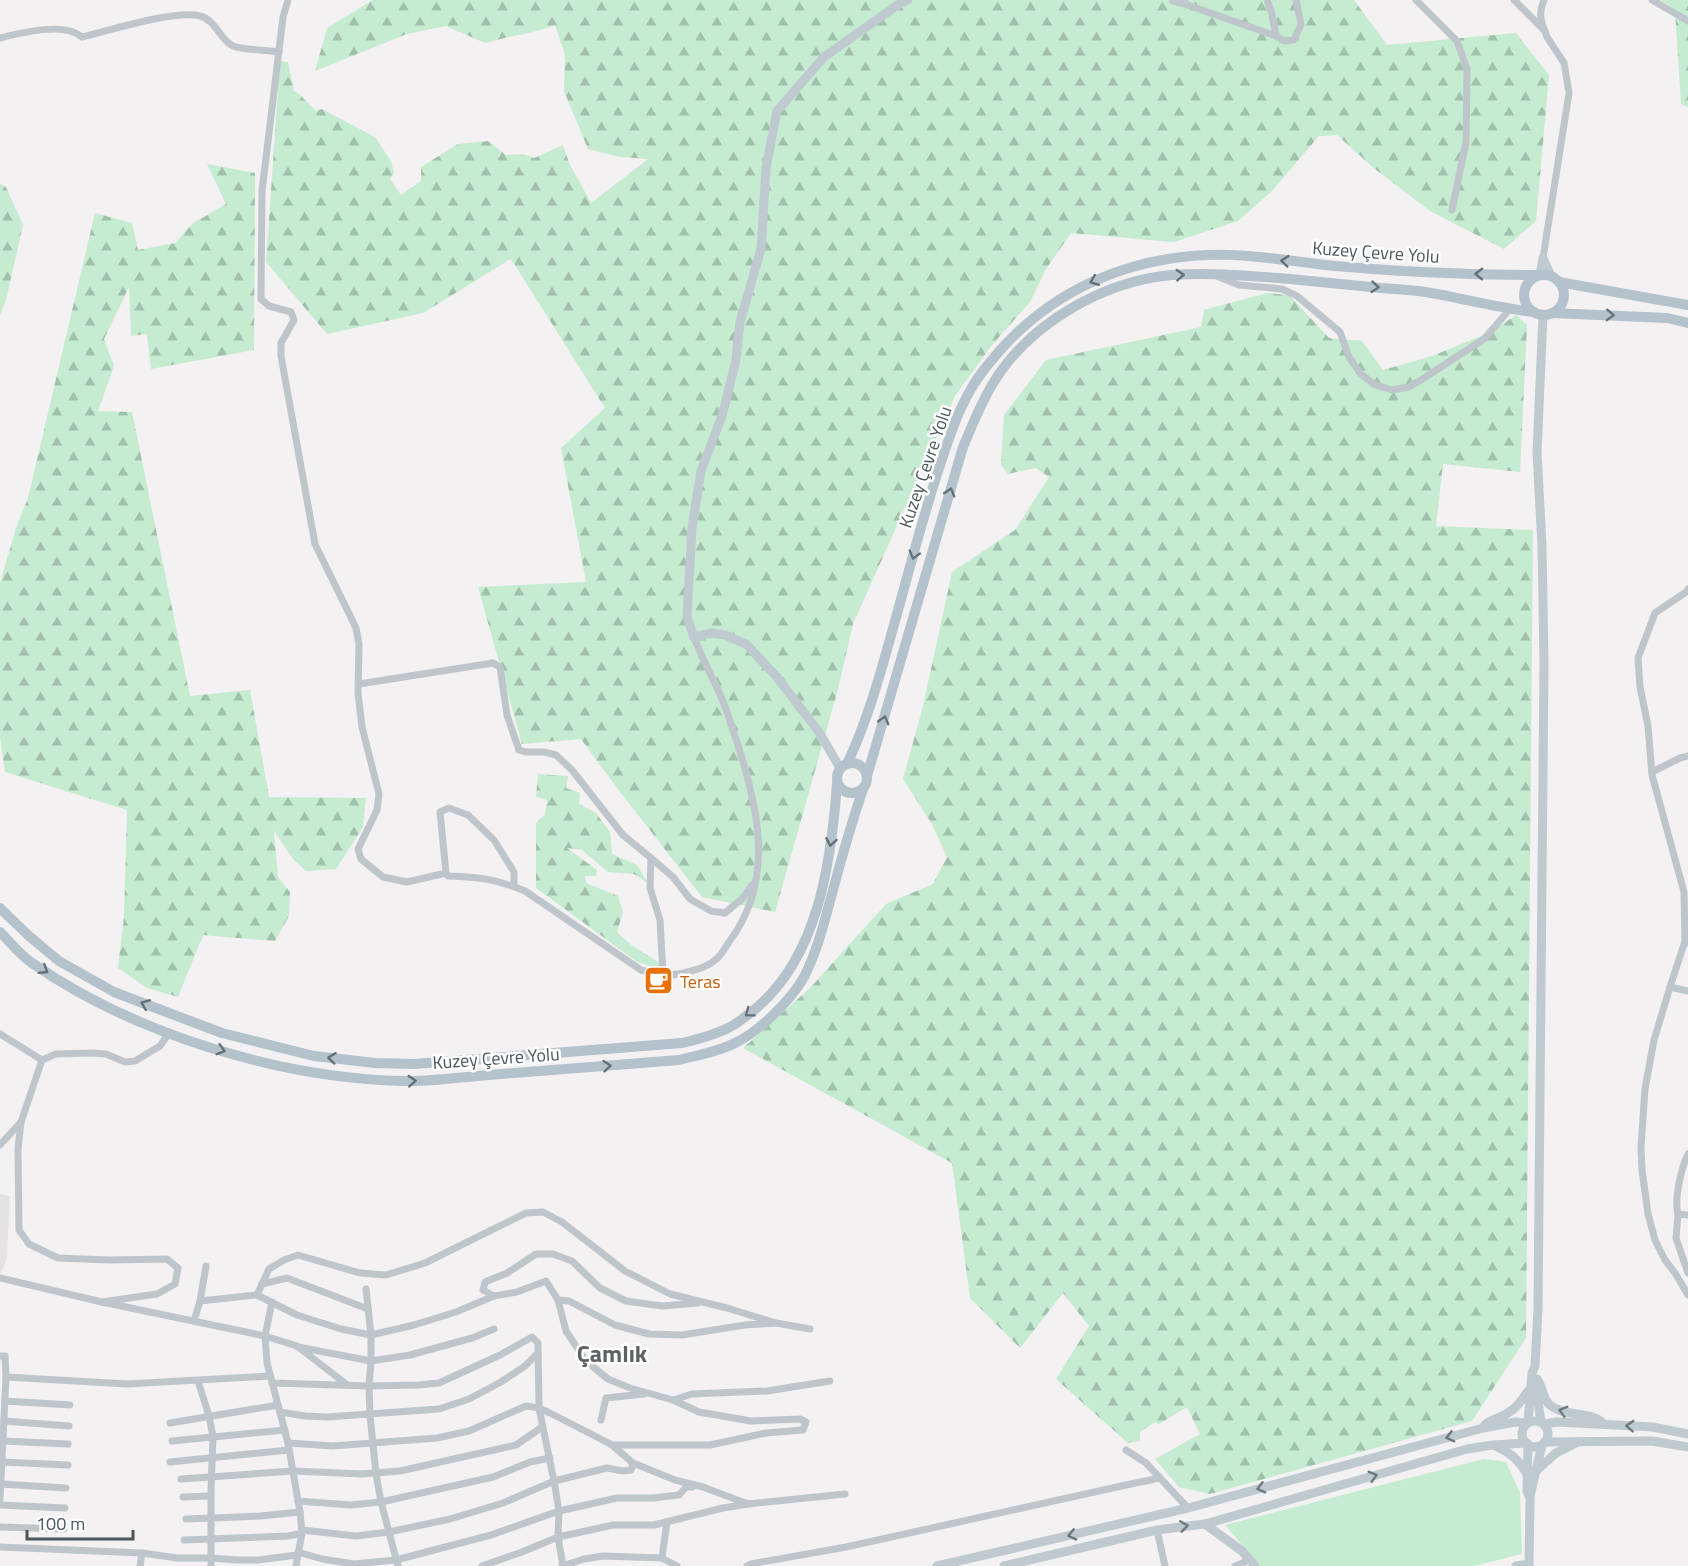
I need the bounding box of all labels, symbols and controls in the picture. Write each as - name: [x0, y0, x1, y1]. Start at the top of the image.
- street label: Kuzey Çevre Yolu: [1312, 234, 1440, 270]
- one-way arrow: [1280, 255, 1289, 268]
- one-way arrow: [1475, 268, 1484, 281]
- one-way arrow: [1176, 269, 1185, 282]
- one-way arrow: [1089, 274, 1100, 286]
- one-way arrow: [1370, 280, 1379, 293]
- one-way arrow: [1606, 309, 1615, 322]
- street label: Kuzey Çevre Yolu: [892, 402, 958, 532]
- one-way arrow: [943, 487, 955, 498]
- one-way arrow: [908, 550, 921, 560]
- one-way arrow: [877, 715, 889, 726]
- one-way arrow: [826, 837, 838, 847]
- one-way arrow: [37, 963, 48, 974]
- cafe icon: Teras: [643, 965, 675, 997]
- place label: Teras: [680, 968, 721, 995]
- one-way arrow: [140, 999, 151, 1011]
- one-way arrow: [745, 1006, 756, 1017]
- street label: Kuzey Çevre Yolu: [432, 1040, 560, 1076]
- one-way arrow: [215, 1043, 225, 1055]
- one-way arrow: [327, 1052, 336, 1064]
- one-way arrow: [602, 1060, 611, 1073]
- one-way arrow: [408, 1074, 417, 1087]
- district label: Çamlık: [577, 1335, 648, 1371]
- one-way arrow: [1559, 1405, 1569, 1418]
- one-way arrow: [1626, 1420, 1635, 1433]
- one-way arrow: [1445, 1430, 1455, 1442]
- one-way arrow: [1368, 1471, 1378, 1484]
- one-way arrow: [1256, 1481, 1267, 1493]
- scale bar: [27, 1503, 134, 1541]
- text: 100 m: [36, 1510, 85, 1537]
- one-way arrow: [1180, 1521, 1189, 1533]
- one-way arrow: [1067, 1528, 1077, 1541]

